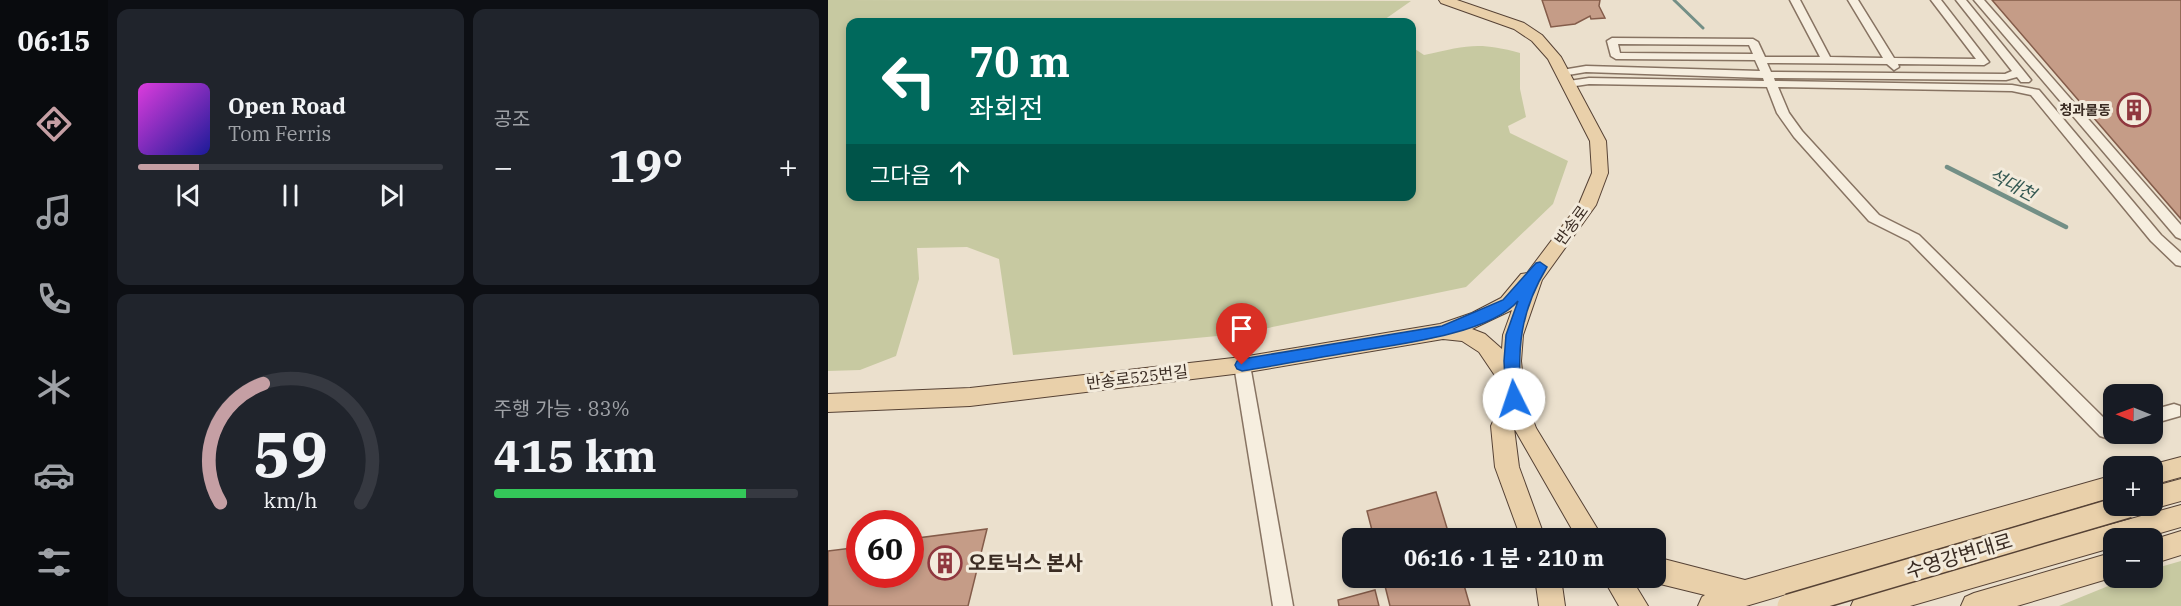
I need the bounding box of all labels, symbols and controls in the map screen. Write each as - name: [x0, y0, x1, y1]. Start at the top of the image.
- text: 06:15: [18, 23, 90, 58]
- text: 70 m: [969, 34, 1070, 89]
- icon: left: [870, 42, 948, 120]
- text: 좌회전: [969, 90, 1044, 125]
- text: Open Road: [228, 91, 346, 120]
- building icon: 청과물동: [2116, 92, 2152, 128]
- place label: 청과물동: [2059, 101, 2111, 119]
- icon: directions: [33, 103, 75, 145]
- text: 공조: [494, 105, 530, 132]
- text: Tom Ferris: [228, 120, 331, 147]
- text: 19°: [608, 136, 683, 194]
- text: −: [494, 145, 513, 188]
- text: +: [778, 145, 798, 188]
- icon: ahead: [943, 156, 976, 189]
- text: 그다음: [870, 160, 931, 189]
- water label: 석대천: [1985, 163, 2042, 207]
- icon: previous: [172, 179, 205, 212]
- icon: pause: [274, 179, 307, 212]
- icon: next: [375, 179, 408, 212]
- icon: music: [33, 191, 75, 233]
- street label: 반송로: [1550, 201, 1592, 249]
- icon: phone: [33, 278, 75, 320]
- pin: [1216, 303, 1267, 365]
- icon: arrive: [1225, 312, 1258, 345]
- street label: 반송로525번길: [1085, 361, 1189, 393]
- icon: climate: [33, 366, 75, 408]
- position arrow: [1482, 367, 1546, 431]
- north arrow: [2103, 384, 2163, 444]
- map controls: [2103, 384, 2163, 588]
- text: 주행 가능 · 83%: [494, 395, 630, 422]
- text: 59: [253, 413, 328, 494]
- text: 415 km: [494, 426, 657, 484]
- icon: car: [33, 454, 75, 496]
- button: +: [2103, 456, 2163, 516]
- text: km/h: [263, 486, 317, 514]
- speed limit sign: 60: [846, 510, 924, 588]
- street label: 수영강변대로: [1902, 526, 2016, 585]
- button: −: [2103, 528, 2163, 588]
- icon: filters: [33, 541, 75, 583]
- text: 06:16 · 1 분 · 210 m: [1404, 543, 1604, 572]
- building icon: 오토닉스 본사: [927, 545, 963, 581]
- place label: 오토닉스 본사: [968, 549, 1083, 576]

